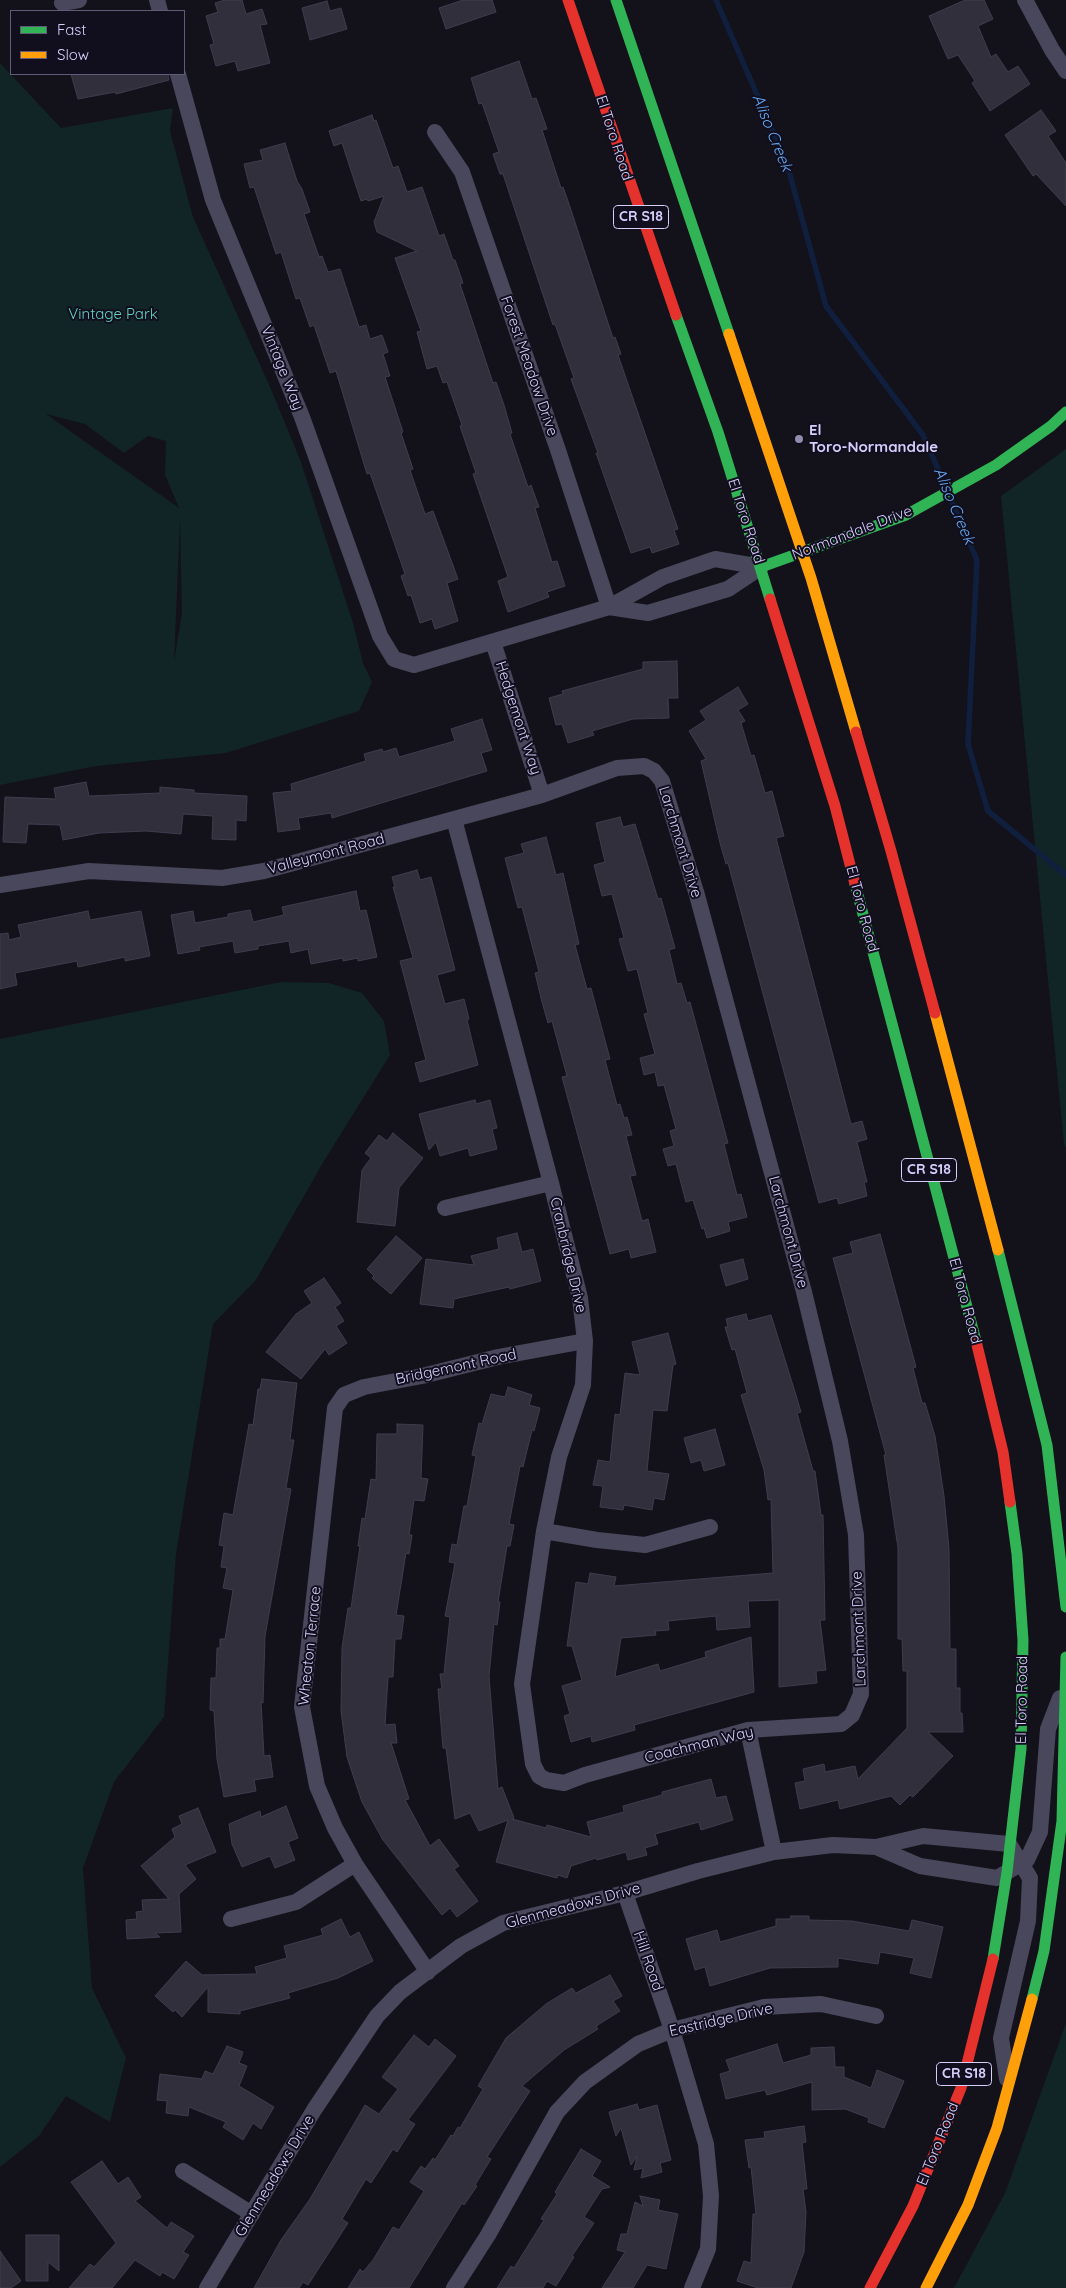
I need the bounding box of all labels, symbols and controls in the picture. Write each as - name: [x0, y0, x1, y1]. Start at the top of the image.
- legend: [10, 10, 185, 75]
- text: Fast: [57, 20, 86, 39]
- text: Slow: [57, 45, 89, 64]
- water label: Aliso Creek: [748, 91, 796, 175]
- street label: El Toro Road: [592, 93, 636, 183]
- road number: CR S18: [614, 206, 668, 228]
- street label: Forest Meadow Drive: [497, 294, 561, 438]
- park label: Vintage Park: [68, 305, 158, 323]
- street label: Vintage Way: [257, 323, 307, 413]
- place label: El Toro-Normandale: [809, 421, 938, 456]
- marker: El Toro-Normandale: [793, 433, 805, 445]
- water label: Aliso Creek: [929, 465, 979, 547]
- street label: El Toro Road: [724, 476, 768, 566]
- street label: Normandale Drive: [789, 502, 915, 564]
- street label: Hedgemont Way: [491, 659, 545, 777]
- street label: Larchmont Drive: [655, 784, 705, 900]
- street label: Valleymont Road: [266, 830, 386, 878]
- street label: El Toro Road: [842, 864, 882, 954]
- road number: CR S18: [902, 1158, 956, 1182]
- street label: Larchmont Drive: [764, 1174, 812, 1290]
- street label: Cranbridge Drive: [546, 1195, 590, 1315]
- street label: El Toro Road: [945, 1256, 985, 1346]
- street label: Bridgemont Road: [394, 1345, 518, 1389]
- street label: Larchmont Drive: [848, 1571, 870, 1687]
- street label: Wheaton Terrace: [295, 1585, 325, 1707]
- street label: El Toro Road: [1012, 1656, 1032, 1744]
- street label: Coachman Way: [643, 1723, 755, 1767]
- street label: Glenmeadows Drive: [504, 1879, 642, 1933]
- street label: Hill Road: [629, 1929, 667, 1993]
- street label: Eastridge Drive: [668, 1999, 774, 2041]
- road number: CR S18: [936, 2062, 992, 2086]
- street label: El Toro Road: [913, 2100, 963, 2188]
- street label: Glenmeadows Drive: [232, 2112, 318, 2240]

